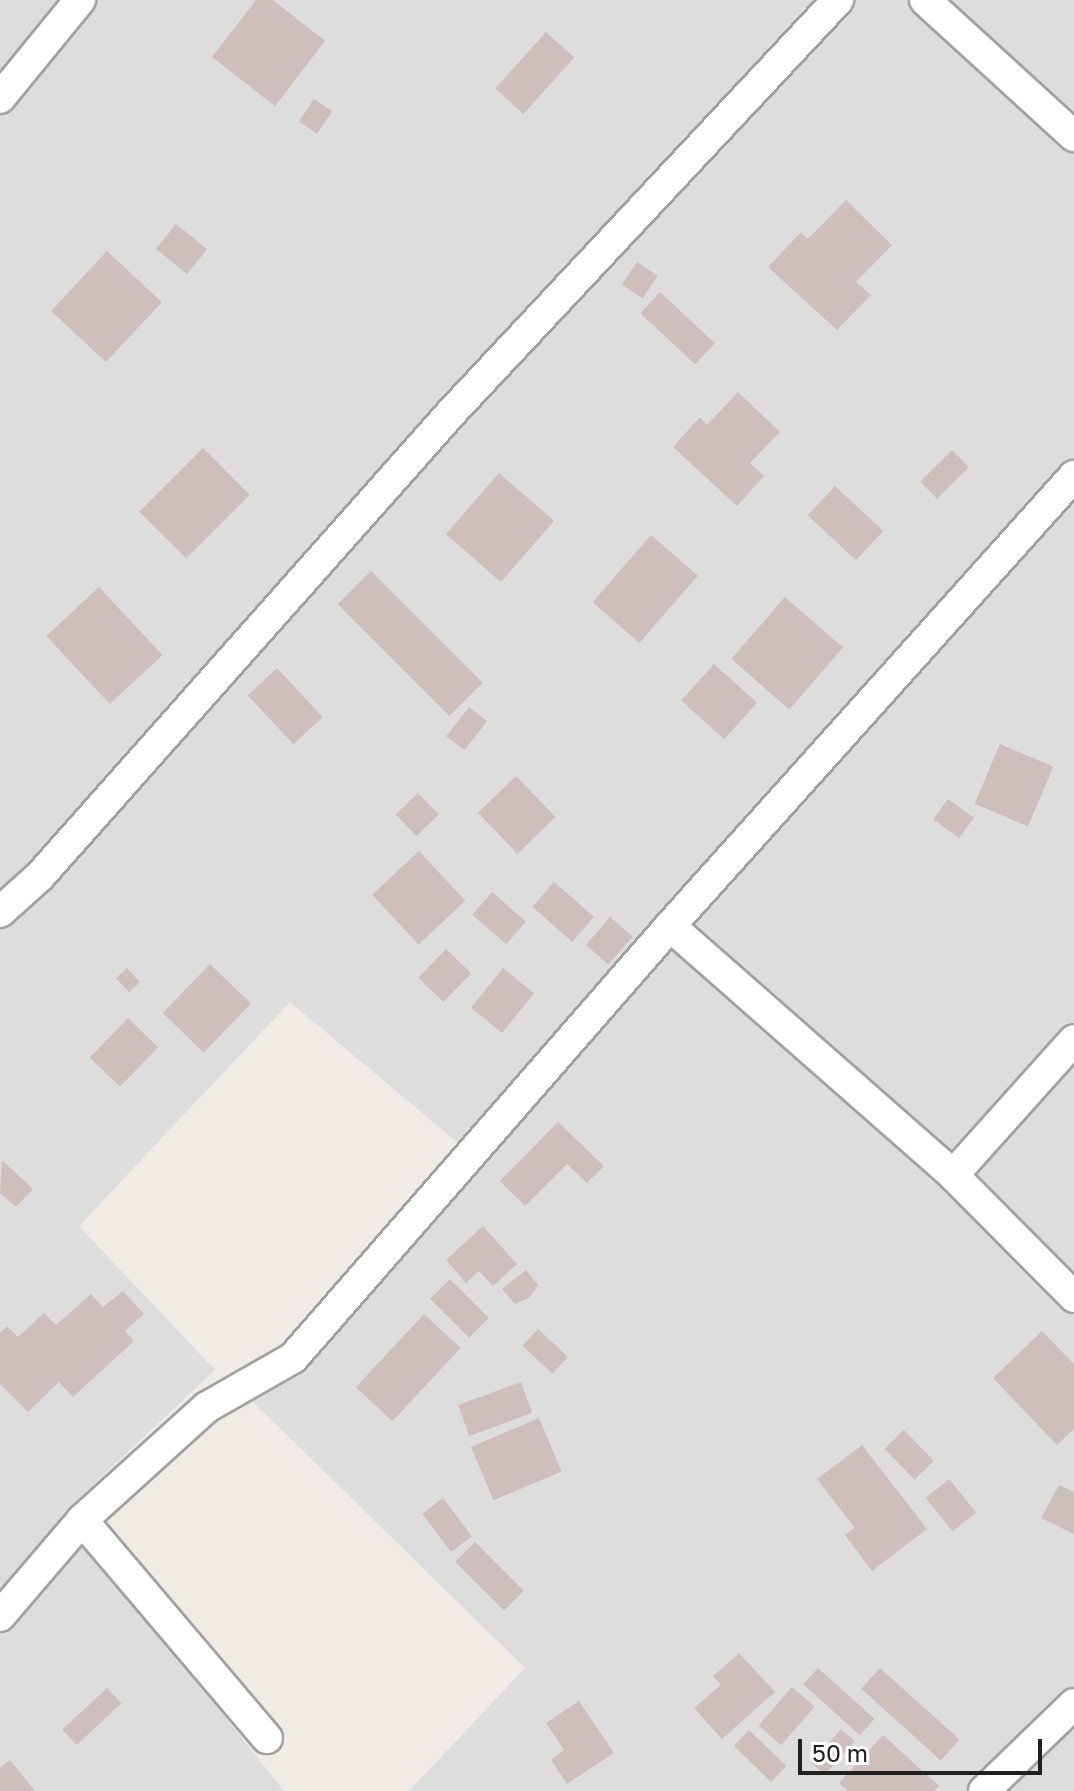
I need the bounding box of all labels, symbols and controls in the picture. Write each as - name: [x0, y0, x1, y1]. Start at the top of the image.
- scale bar: [802, 1723, 1046, 1773]
- text: 50 m: [812, 1738, 868, 1767]

